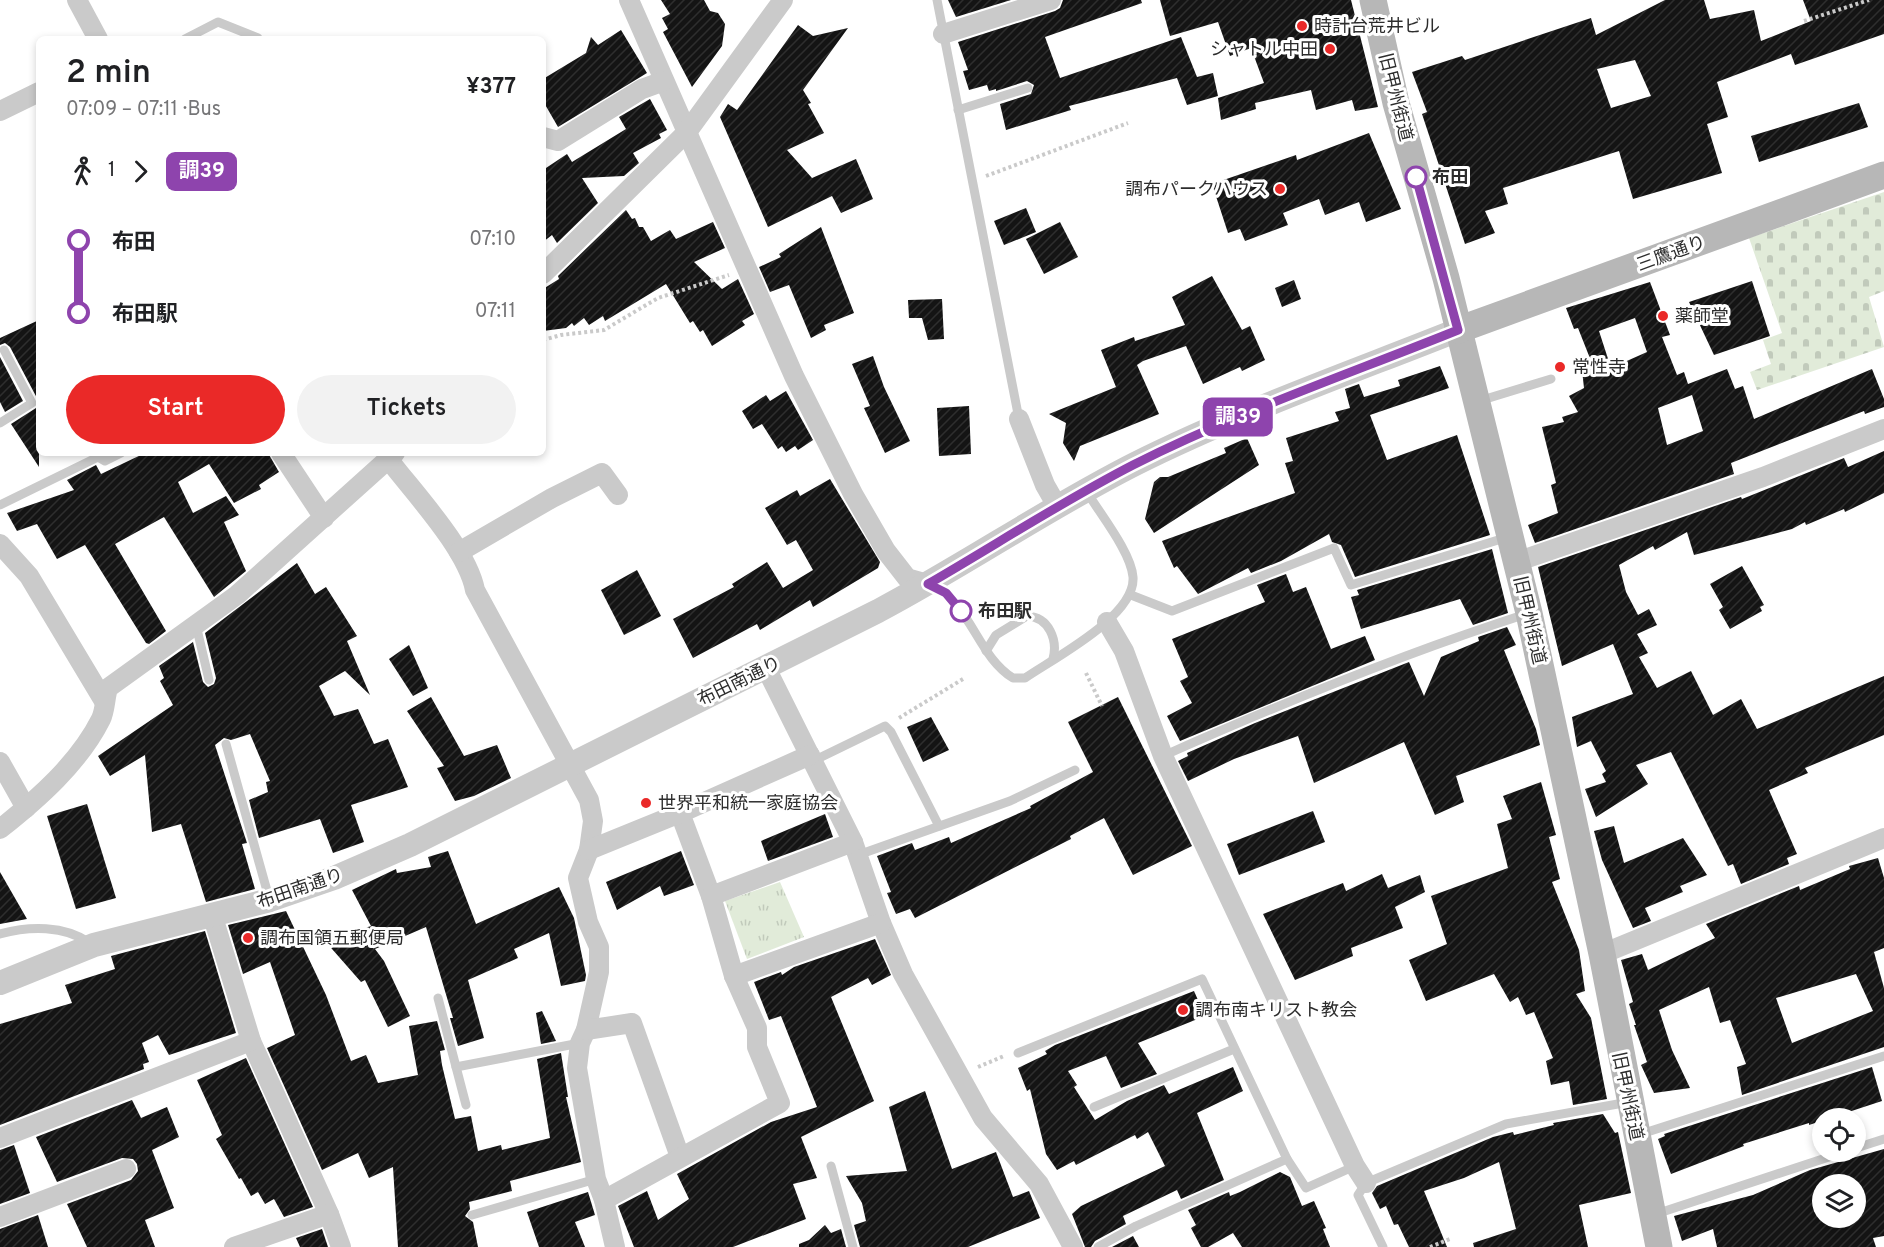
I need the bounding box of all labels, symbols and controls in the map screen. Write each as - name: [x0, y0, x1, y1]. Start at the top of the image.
- place label: 時計台荒井ビル: [1314, 16, 1440, 39]
- marker: 時計台荒井ビル: [1295, 19, 1309, 33]
- place label: シャトル中田: [1210, 39, 1318, 62]
- marker: シャトル中田: [1323, 42, 1337, 56]
- street label: 旧甲州街道: [1372, 51, 1417, 144]
- text: 2 min: [66, 53, 151, 95]
- text: ¥377: [466, 74, 516, 101]
- text: 07:09 – 07:11 · Bus: [66, 97, 221, 123]
- icon: walk: [66, 155, 99, 188]
- icon: forward: [124, 155, 157, 188]
- text: 1: [108, 158, 115, 184]
- text: 調39: [178, 158, 225, 185]
- marker: 布田: [1405, 166, 1427, 188]
- place label: 布田: [1432, 167, 1468, 190]
- place label: 調布パークハウス: [1125, 179, 1268, 202]
- marker: 調布パークハウス: [1273, 182, 1287, 196]
- text: 07:10: [469, 227, 516, 253]
- text: 布田: [112, 230, 156, 257]
- street label: 三鷹通り: [1634, 231, 1709, 278]
- text: 07:11: [475, 299, 516, 325]
- text: 布田駅: [112, 302, 178, 329]
- place label: 薬師堂: [1675, 306, 1729, 329]
- marker: 薬師堂: [1656, 309, 1670, 323]
- place label: 常性寺: [1572, 357, 1626, 380]
- marker: 常性寺: [1553, 360, 1567, 374]
- button: Start: [66, 375, 285, 444]
- button: Tickets: [297, 375, 516, 444]
- line badge: 調39: [1204, 398, 1272, 436]
- text: 調39: [1215, 404, 1261, 431]
- street label: 旧甲州街道: [1507, 574, 1550, 667]
- marker: 布田駅: [950, 600, 972, 622]
- place label: 布田駅: [978, 601, 1032, 624]
- street label: 布田南通り: [694, 652, 785, 712]
- place label: 世界平和統一家庭協会: [658, 793, 838, 816]
- marker: 世界平和統一家庭協会: [639, 796, 653, 810]
- street label: 布田南通り: [254, 864, 347, 915]
- place label: 調布国領五郵便局: [260, 928, 404, 951]
- marker: 調布国領五郵便局: [241, 931, 255, 945]
- place label: 調布南キリスト教会: [1195, 1000, 1357, 1023]
- marker: 調布南キリスト教会: [1176, 1003, 1190, 1017]
- street label: 旧甲州街道: [1606, 1050, 1647, 1143]
- map controls: [1812, 1108, 1866, 1228]
- button: locate: [1812, 1108, 1866, 1162]
- button: layers: [1812, 1174, 1866, 1228]

